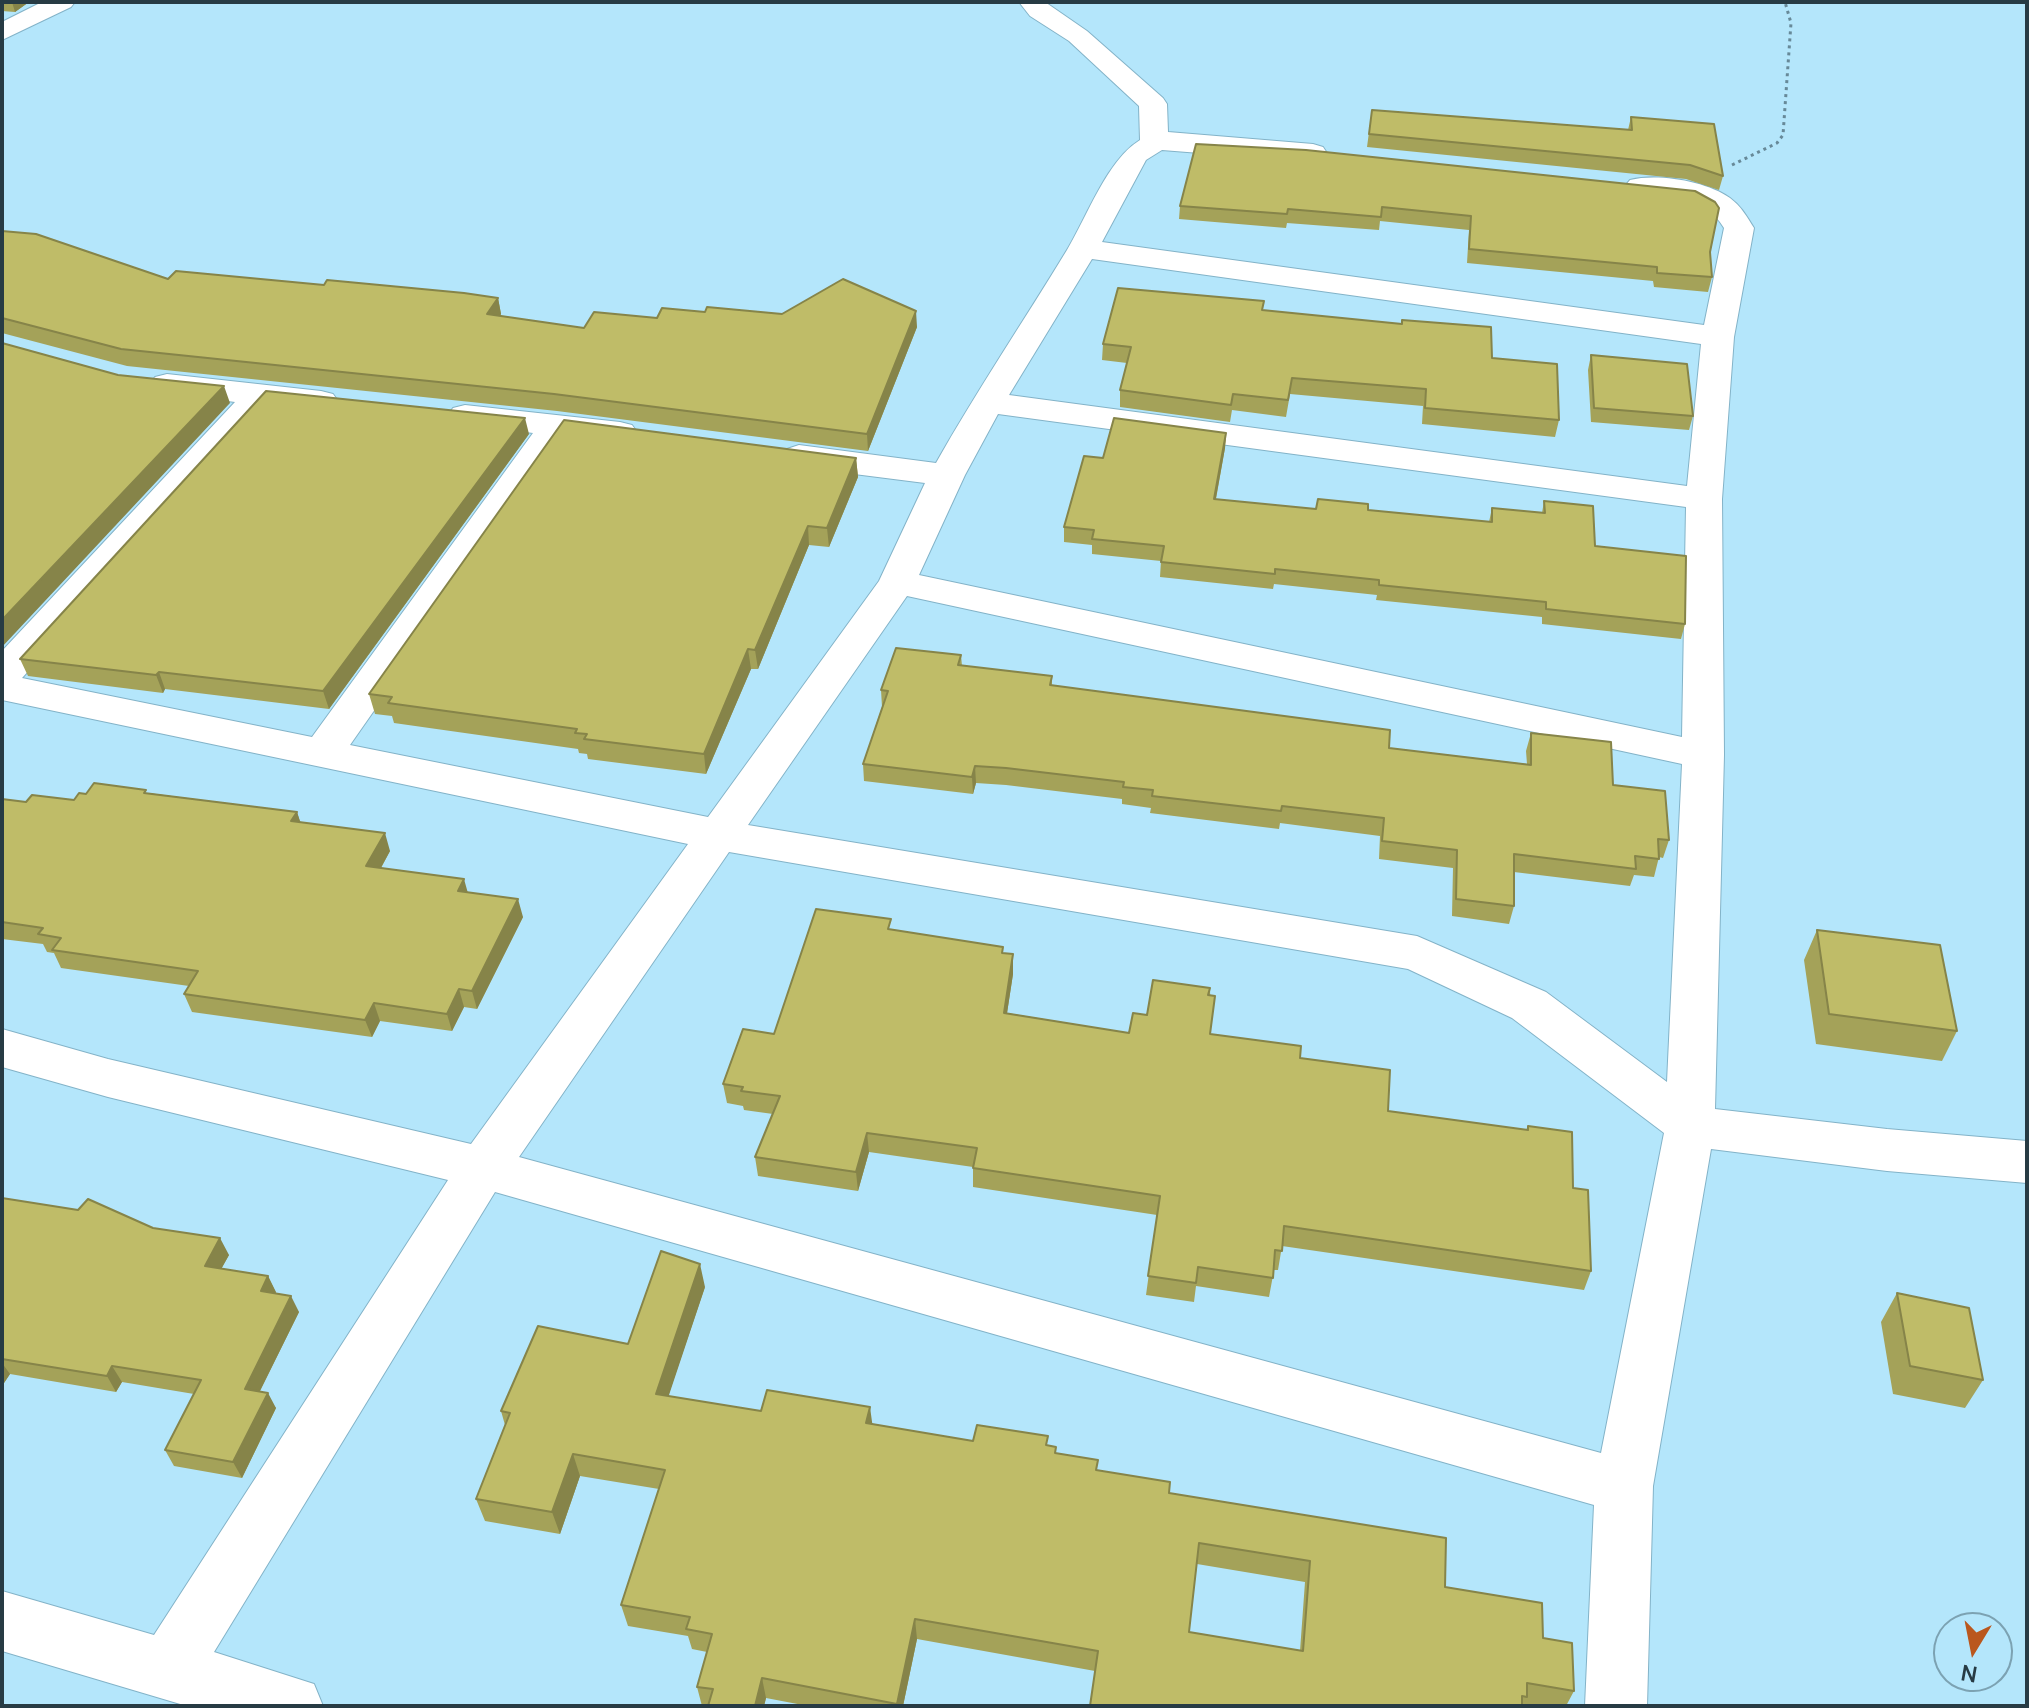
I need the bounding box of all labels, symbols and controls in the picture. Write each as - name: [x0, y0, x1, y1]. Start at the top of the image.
- north arrow: [1933, 1612, 2013, 1692]
- text: N: [1959, 1658, 1980, 1690]

